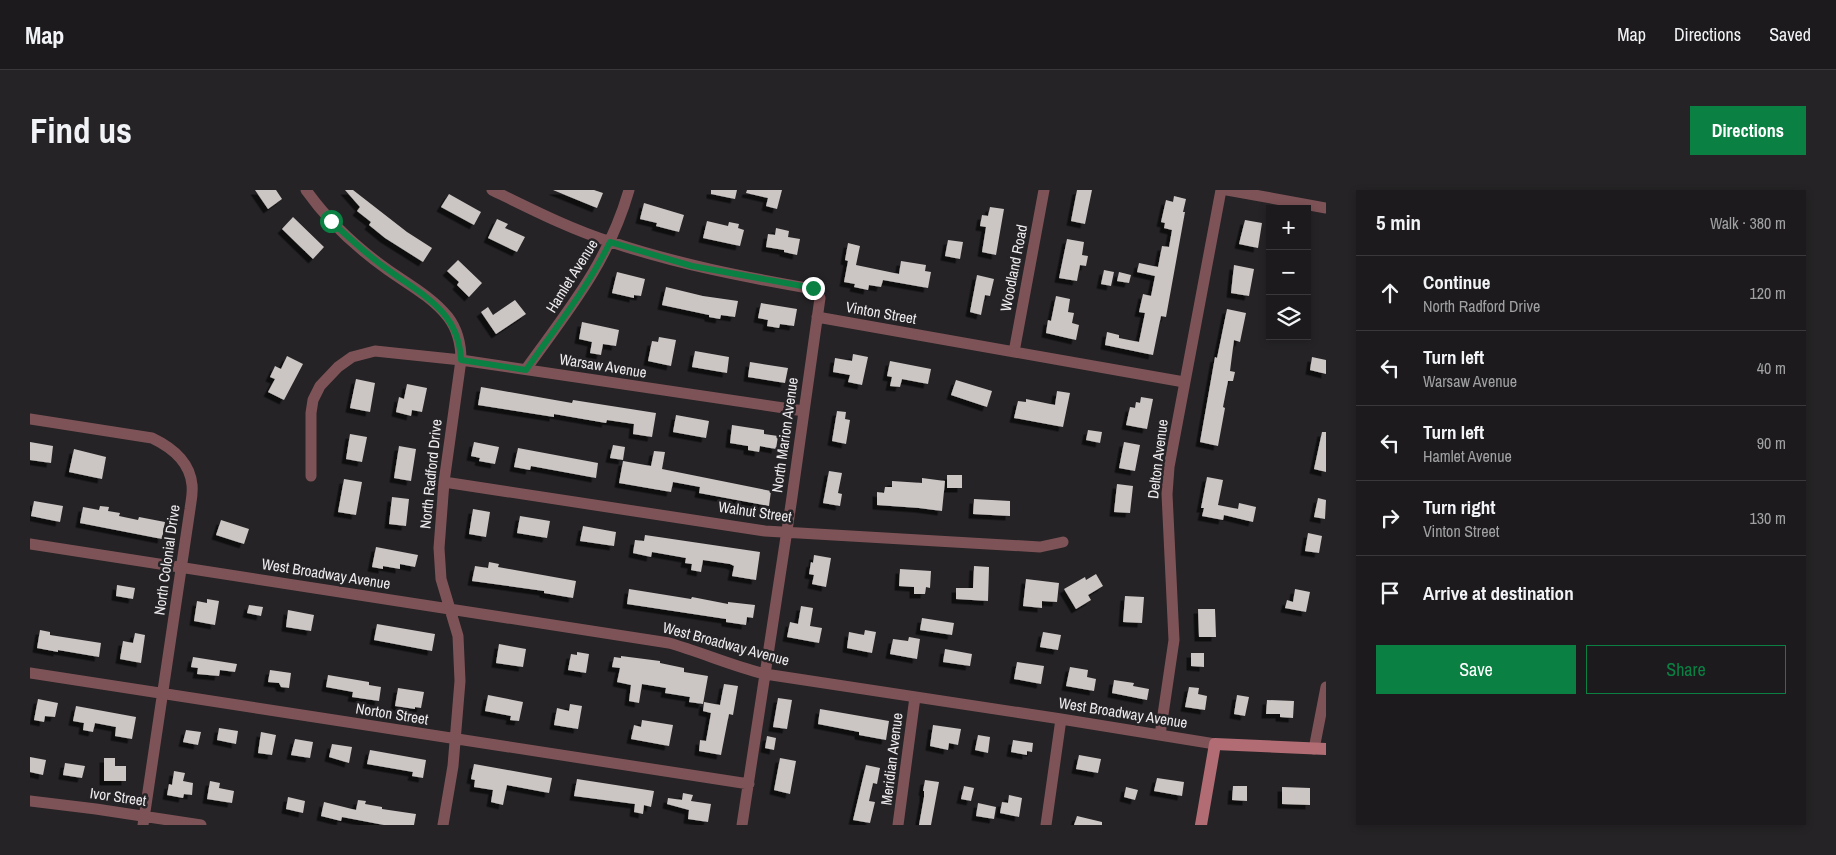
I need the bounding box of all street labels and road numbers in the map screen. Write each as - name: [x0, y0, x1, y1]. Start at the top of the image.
- street label: Woodland Road: [995, 223, 1032, 313]
- street label: Hamlet Avenue: [541, 235, 603, 317]
- street label: Vinton Street: [844, 296, 919, 329]
- street label: Warsaw Avenue: [558, 348, 648, 383]
- street label: North Marion Avenue: [766, 376, 803, 494]
- street label: North Radford Drive: [414, 418, 447, 530]
- street label: Delton Avenue: [1142, 418, 1173, 500]
- street label: Walnut Street: [717, 496, 794, 527]
- street label: North Colonial Drive: [148, 503, 185, 617]
- street label: West Broadway Avenue: [260, 553, 392, 594]
- street label: West Broadway Avenue: [661, 617, 792, 671]
- street label: West Broadway Avenue: [1057, 692, 1189, 733]
- street label: Norton Street: [354, 697, 430, 730]
- street label: Meridian Avenue: [875, 711, 908, 806]
- street label: Ivor Street: [89, 782, 148, 811]

